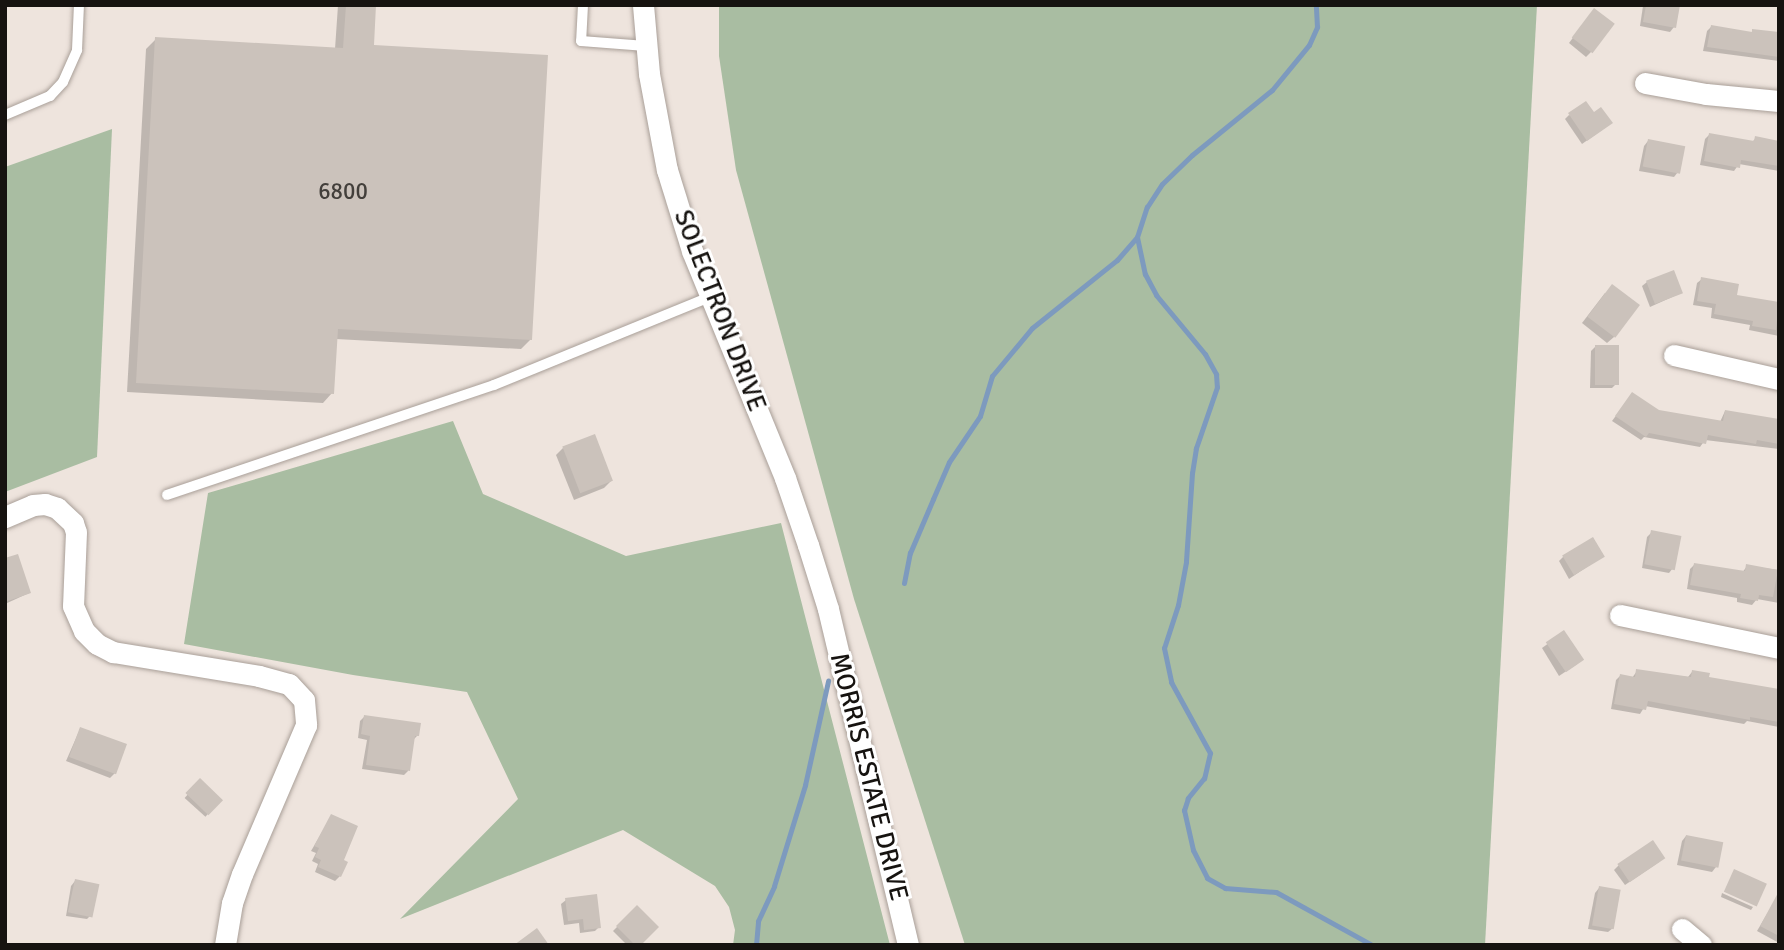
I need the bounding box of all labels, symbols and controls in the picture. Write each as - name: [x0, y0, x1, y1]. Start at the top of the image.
- house number: 6800: [318, 178, 368, 206]
- street label: SOLECTRON DRIVE: [666, 206, 772, 416]
- street label: MORRIS ESTATE DRIVE: [822, 650, 914, 904]

